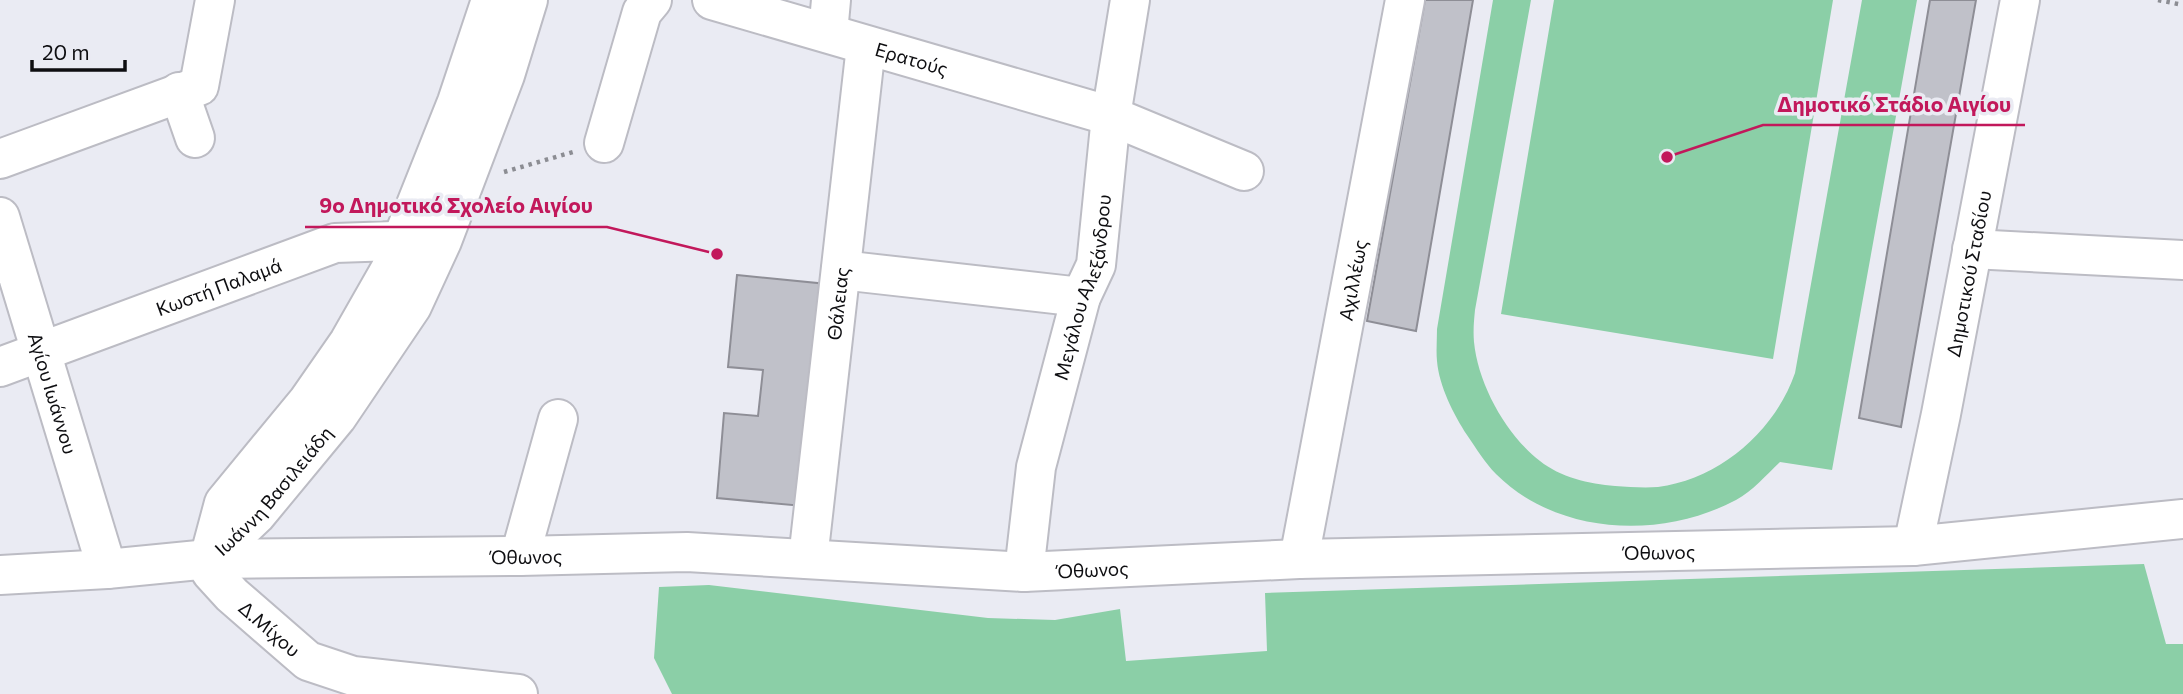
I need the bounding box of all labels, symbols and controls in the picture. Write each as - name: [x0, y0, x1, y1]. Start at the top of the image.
- scale bar: [32, 28, 124, 72]
- street label: Ερατούς: [873, 37, 951, 80]
- text: 20 m: [42, 39, 90, 64]
- callout: Δημοτικό Στάδιο Αιγίου: [1763, 83, 2025, 125]
- text: Δημοτικό Στάδιο Αιγίου: [1777, 91, 2011, 116]
- callout: 9ο Δημοτικό Σχολείο Αιγίου: [305, 185, 607, 227]
- street label: Δημοτικού Σταδίου: [1941, 188, 1995, 359]
- text: 9ο Δημοτικό Σχολείο Αιγίου: [319, 192, 593, 217]
- street label: Μεγάλου Αλεξάνδρου: [1048, 193, 1115, 382]
- street label: Αχιλλέως: [1333, 238, 1371, 322]
- street label: Κωστή Παλαμά: [153, 252, 284, 320]
- street label: Θάλειας: [821, 266, 852, 341]
- street label: Αγίου Ιωάννου: [24, 330, 83, 457]
- street label: Ιωάννη Βασιλειάδη: [209, 421, 337, 560]
- street label: Όθωνος: [1621, 539, 1695, 564]
- street label: Όθωνος: [488, 543, 562, 568]
- street label: Όθωνος: [1054, 556, 1129, 582]
- street label: Δ.Μίχου: [235, 595, 306, 661]

